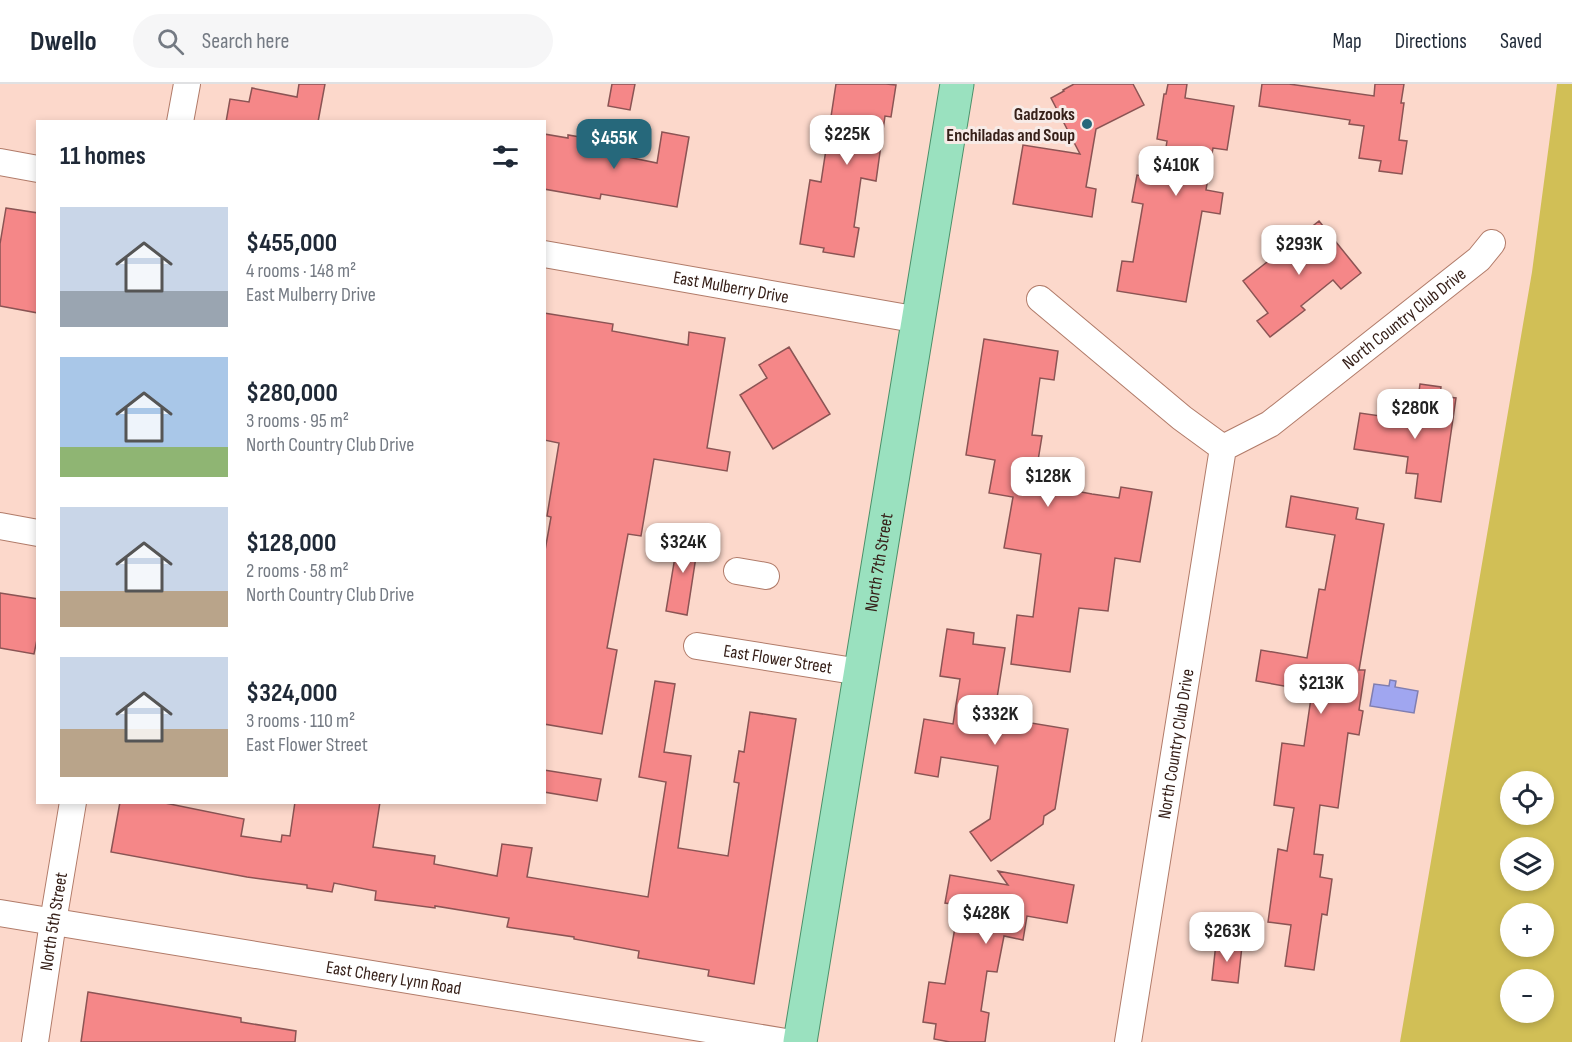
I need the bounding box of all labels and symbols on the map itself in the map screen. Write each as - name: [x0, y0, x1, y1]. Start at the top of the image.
- place label: Gadzooks Enchiladas and Soup: [946, 104, 1075, 146]
- pin: $225K: [805, 115, 889, 166]
- marker: Gadzooks Enchiladas and Soup: [1080, 117, 1094, 131]
- pin: $455K: [572, 119, 656, 170]
- pin: $410K: [1134, 146, 1218, 197]
- pin: $293K: [1257, 225, 1341, 276]
- street label: North Country Club Drive: [1338, 263, 1470, 374]
- street label: East Mulberry Drive: [672, 267, 790, 308]
- pin: $280K: [1373, 389, 1457, 440]
- pin: $128K: [1006, 457, 1090, 508]
- street label: North 7th Street: [861, 511, 898, 613]
- pin: $324K: [641, 523, 725, 574]
- street label: East Flower Street: [722, 640, 834, 679]
- pin: $213K: [1279, 664, 1363, 715]
- street label: North Country Club Drive: [1154, 667, 1199, 820]
- pin: $332K: [953, 695, 1037, 746]
- street label: North 5th Street: [36, 870, 72, 972]
- pin: $428K: [944, 894, 1028, 945]
- pin: $263K: [1185, 912, 1269, 963]
- street label: East Cheery Lynn Road: [325, 957, 463, 1000]

